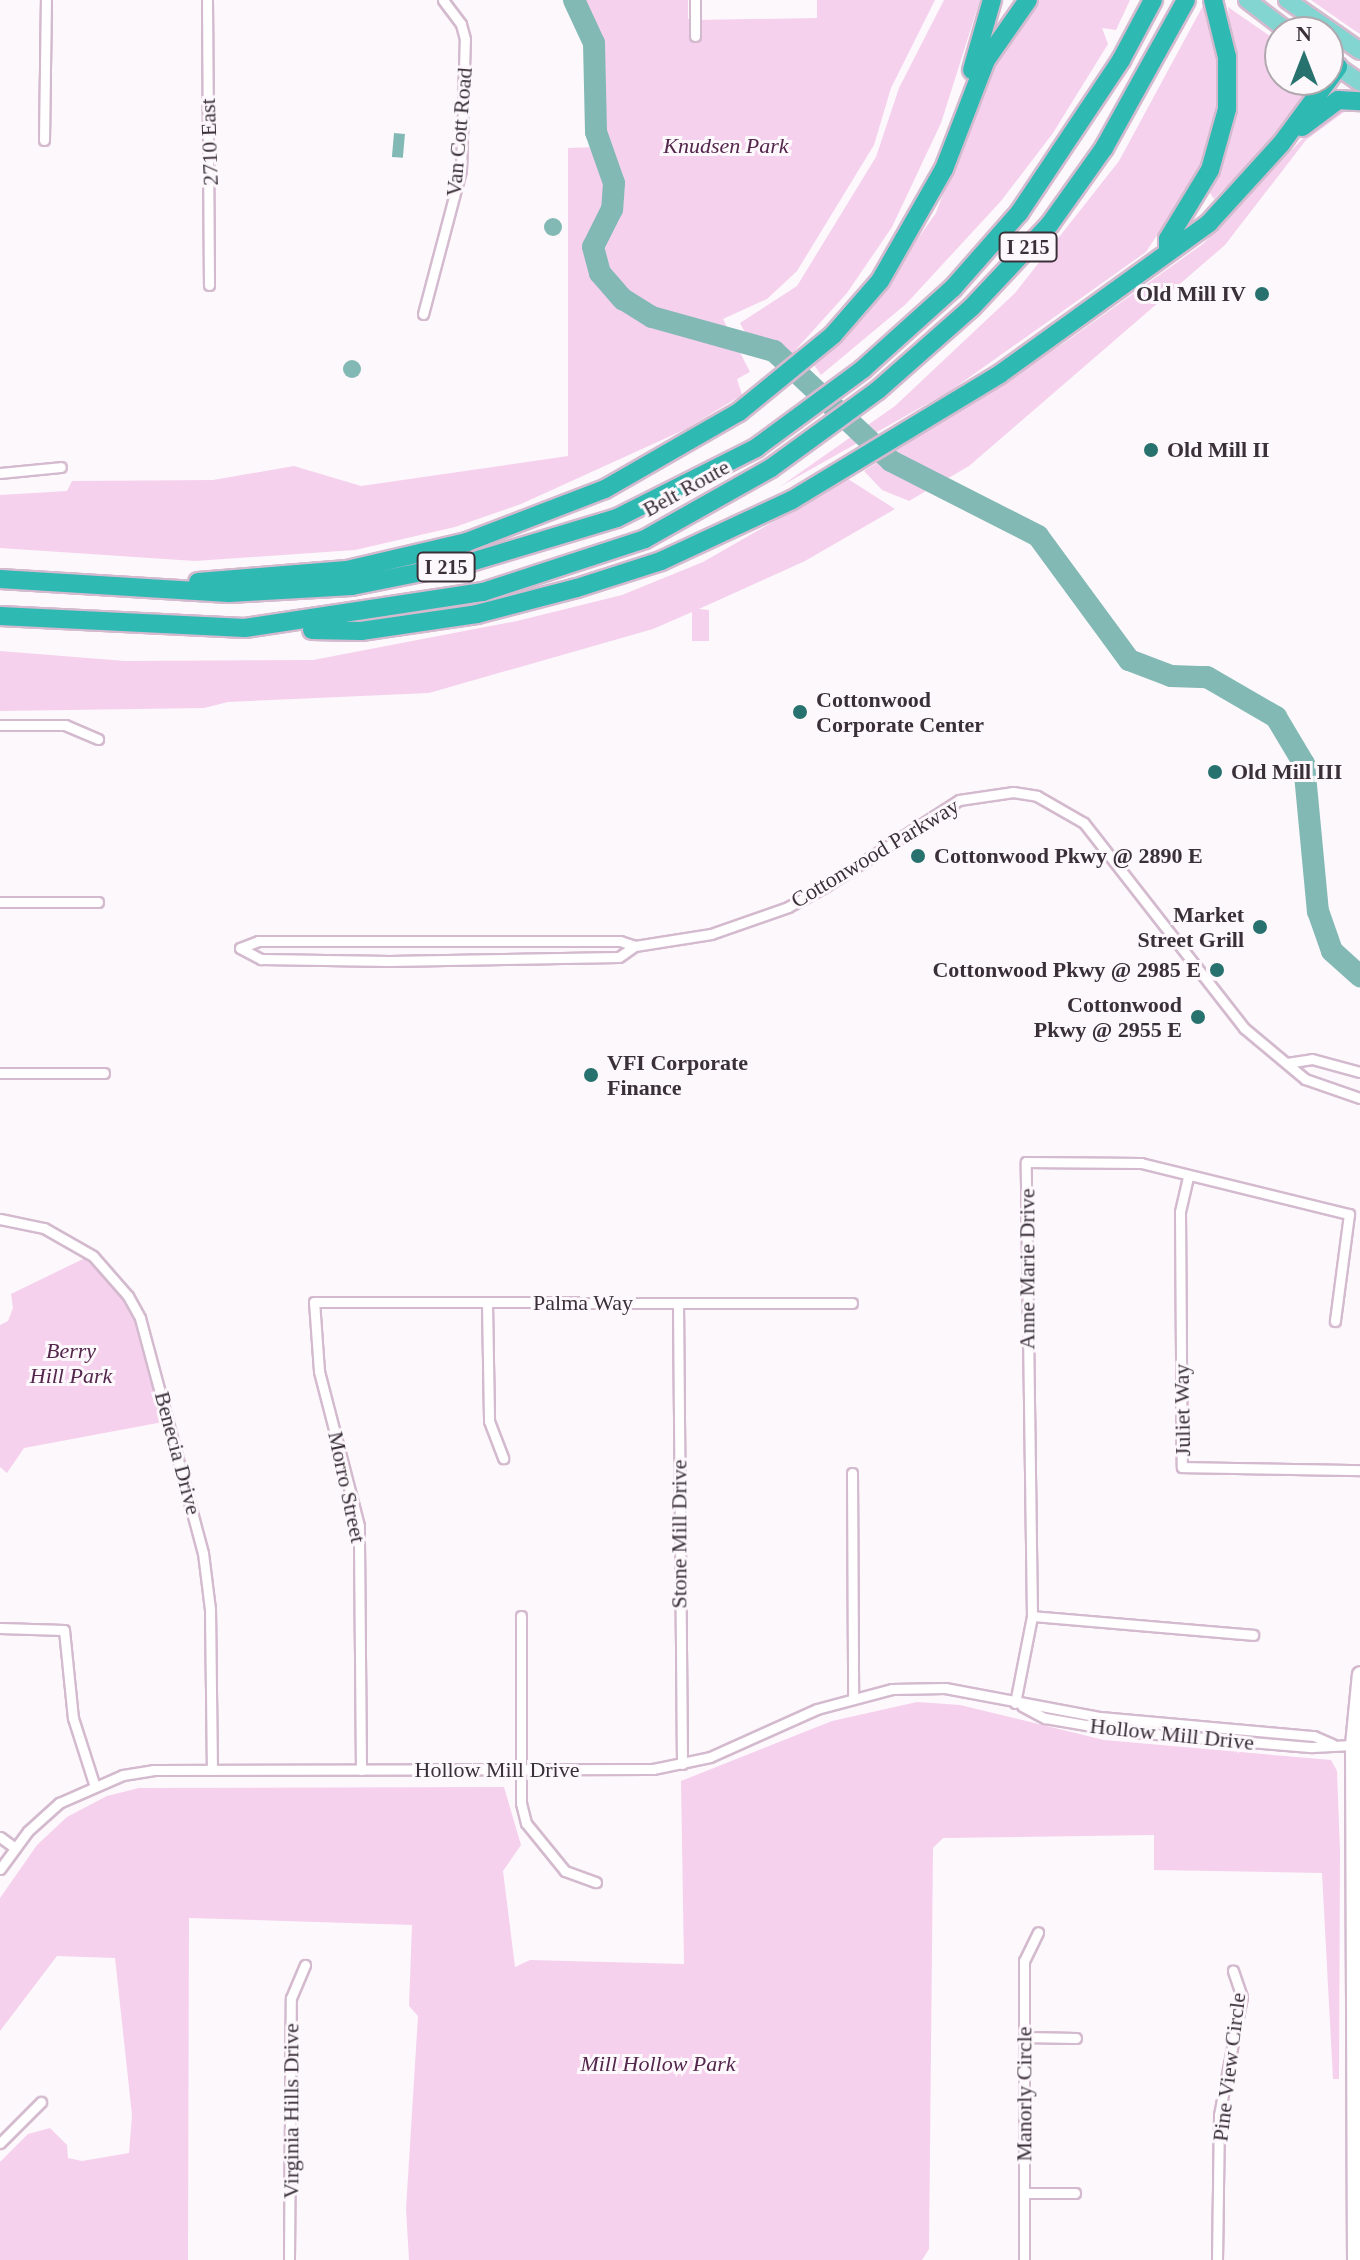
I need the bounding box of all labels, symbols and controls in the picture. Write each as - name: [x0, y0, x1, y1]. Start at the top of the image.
- north arrow: [1264, 16, 1344, 96]
- text: N: [1296, 21, 1312, 46]
- street label: Van Cott Road: [440, 66, 478, 198]
- street label: 2710 East: [194, 98, 224, 186]
- park label: Knudsen Park: [663, 133, 789, 159]
- road number: I 215: [998, 231, 1058, 263]
- place label: Old Mill IV: [1136, 281, 1246, 307]
- marker: Old Mill IV: [1253, 285, 1271, 303]
- place label: Old Mill II: [1167, 437, 1270, 463]
- marker: Old Mill II: [1142, 441, 1160, 459]
- street label: Belt Route: [638, 453, 734, 523]
- road number: I 215: [416, 551, 476, 583]
- place label: Cottonwood Corporate Center: [816, 686, 984, 738]
- marker: Cottonwood Corporate Center: [791, 703, 809, 721]
- place label: Old Mill III: [1231, 759, 1342, 785]
- marker: Old Mill III: [1206, 763, 1224, 781]
- street label: Cottonwood Parkway: [786, 792, 964, 914]
- place label: Cottonwood Pkwy @ 2890 E: [934, 843, 1203, 869]
- marker: Cottonwood Pkwy @ 2890 E: [909, 847, 927, 865]
- place label: Market Street Grill: [1138, 901, 1244, 952]
- marker: Market Street Grill: [1251, 918, 1269, 936]
- place label: Cottonwood Pkwy @ 2985 E: [932, 957, 1201, 983]
- marker: Cottonwood Pkwy @ 2985 E: [1208, 961, 1226, 979]
- place label: Cottonwood Pkwy @ 2955 E: [1034, 991, 1182, 1042]
- marker: Cottonwood Pkwy @ 2955 E: [1189, 1008, 1207, 1026]
- place label: VFI Corporate Finance: [607, 1049, 748, 1100]
- marker: VFI Corporate Finance: [582, 1066, 600, 1084]
- street label: Anne Marie Drive: [1014, 1188, 1040, 1350]
- street label: Palma Way: [533, 1290, 633, 1316]
- park label: Berry Hill Park: [30, 1337, 112, 1388]
- street label: Juliet Way: [1168, 1363, 1196, 1457]
- street label: Benecia Drive: [149, 1389, 207, 1517]
- street label: Morro Street: [322, 1429, 372, 1545]
- street label: Stone Mill Drive: [666, 1459, 692, 1609]
- street label: Hollow Mill Drive: [1089, 1712, 1255, 1756]
- street label: Hollow Mill Drive: [415, 1757, 579, 1783]
- street label: Pine View Circle: [1207, 1991, 1251, 2143]
- street label: Virginia Hills Drive: [278, 2023, 304, 2199]
- street label: Manorly Circle: [1011, 2026, 1037, 2162]
- park label: Mill Hollow Park: [580, 2051, 736, 2077]

